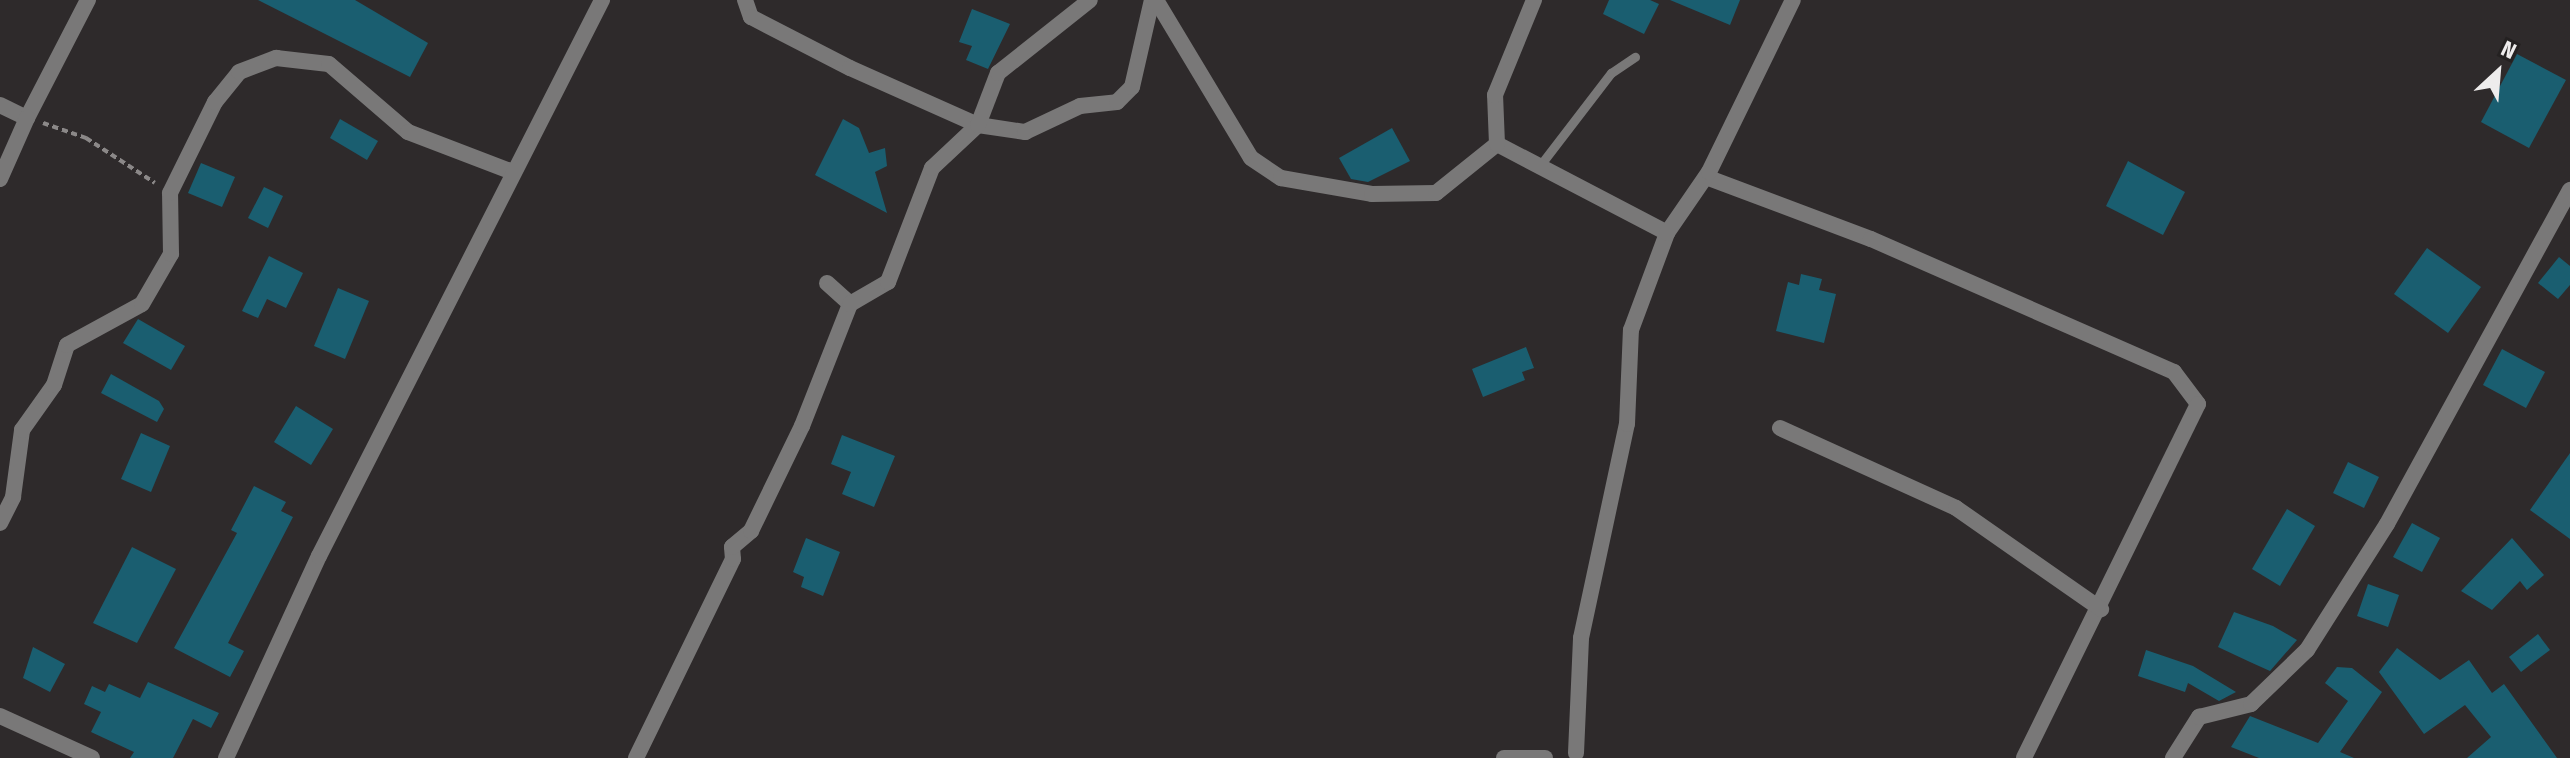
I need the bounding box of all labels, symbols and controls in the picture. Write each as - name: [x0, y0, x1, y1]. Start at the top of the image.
- north arrow: [2458, 32, 2538, 112]
- text: N: [2497, 35, 2521, 65]

